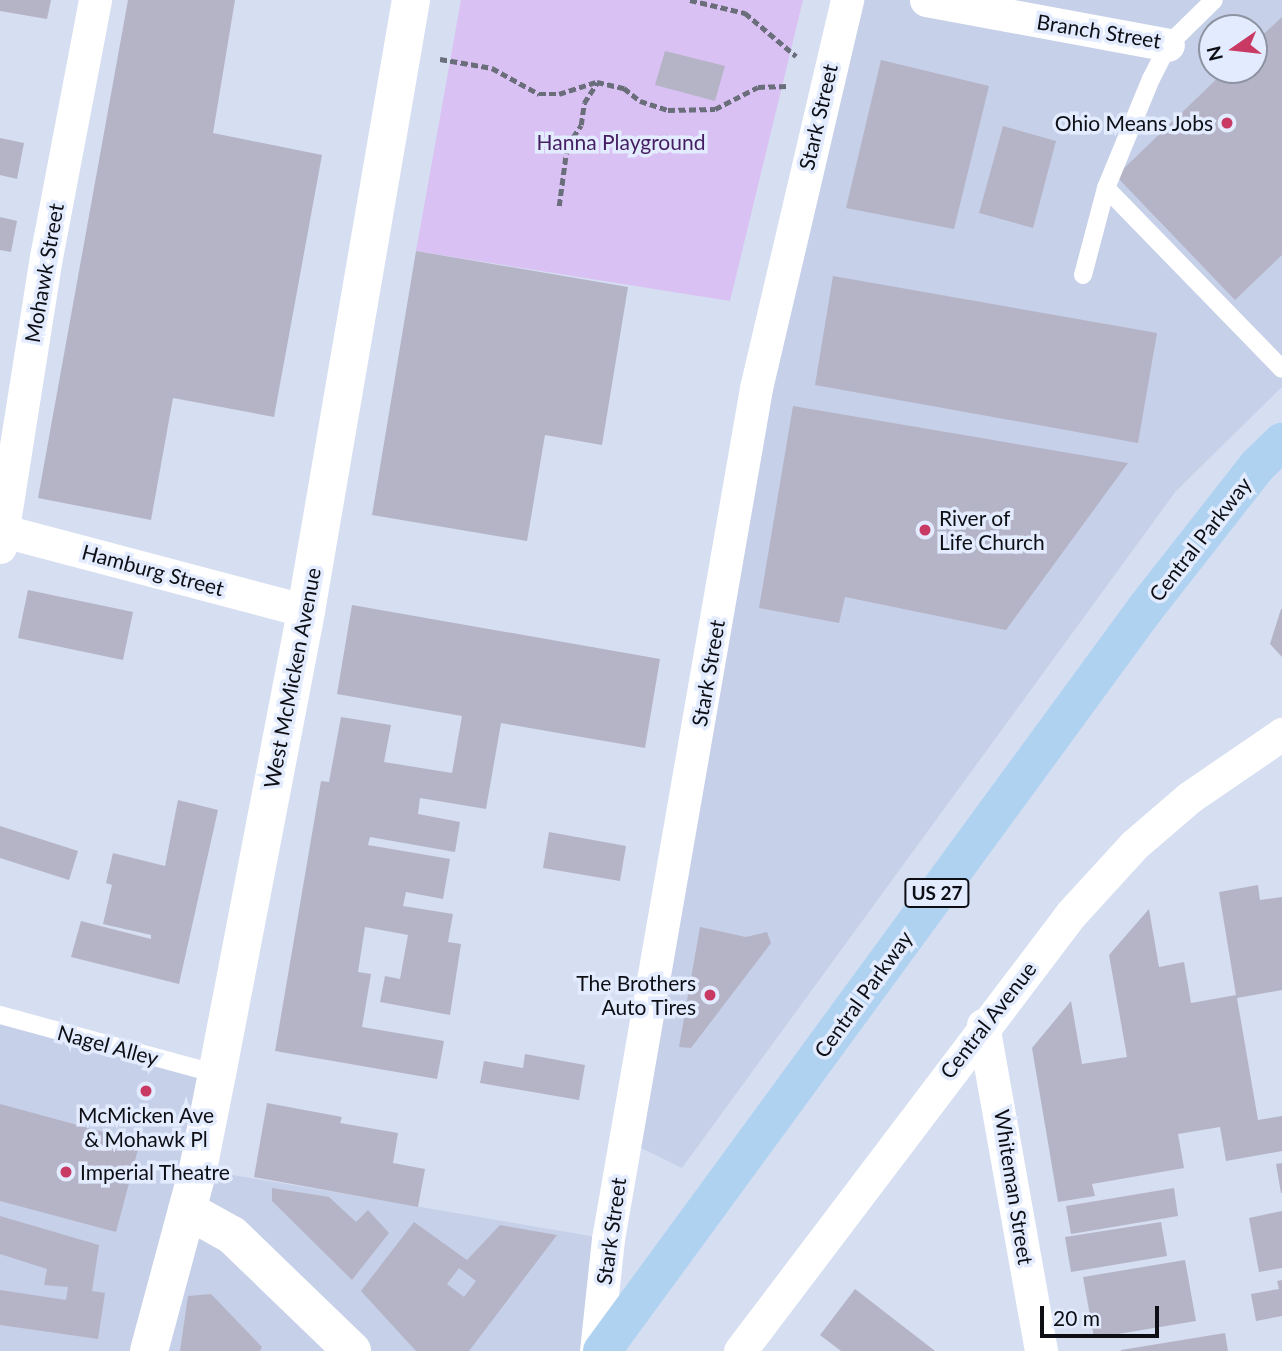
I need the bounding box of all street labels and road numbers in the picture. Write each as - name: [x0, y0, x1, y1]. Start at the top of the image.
- street label: Branch Street: [1035, 9, 1163, 53]
- street label: Stark Street: [794, 62, 842, 172]
- street label: Mohawk Street: [19, 201, 69, 345]
- street label: Central Parkway: [1144, 472, 1256, 606]
- street label: Hamburg Street: [79, 539, 227, 601]
- street label: West McMicken Avenue: [258, 565, 326, 791]
- street label: Stark Street: [686, 618, 730, 728]
- road number: US 27: [904, 878, 970, 908]
- street label: Central Parkway: [809, 926, 917, 1062]
- street label: Central Avenue: [934, 956, 1042, 1084]
- street label: Nagel Alley: [54, 1019, 162, 1071]
- street label: Whiteman Street: [989, 1107, 1039, 1267]
- street label: Stark Street: [591, 1176, 631, 1286]

